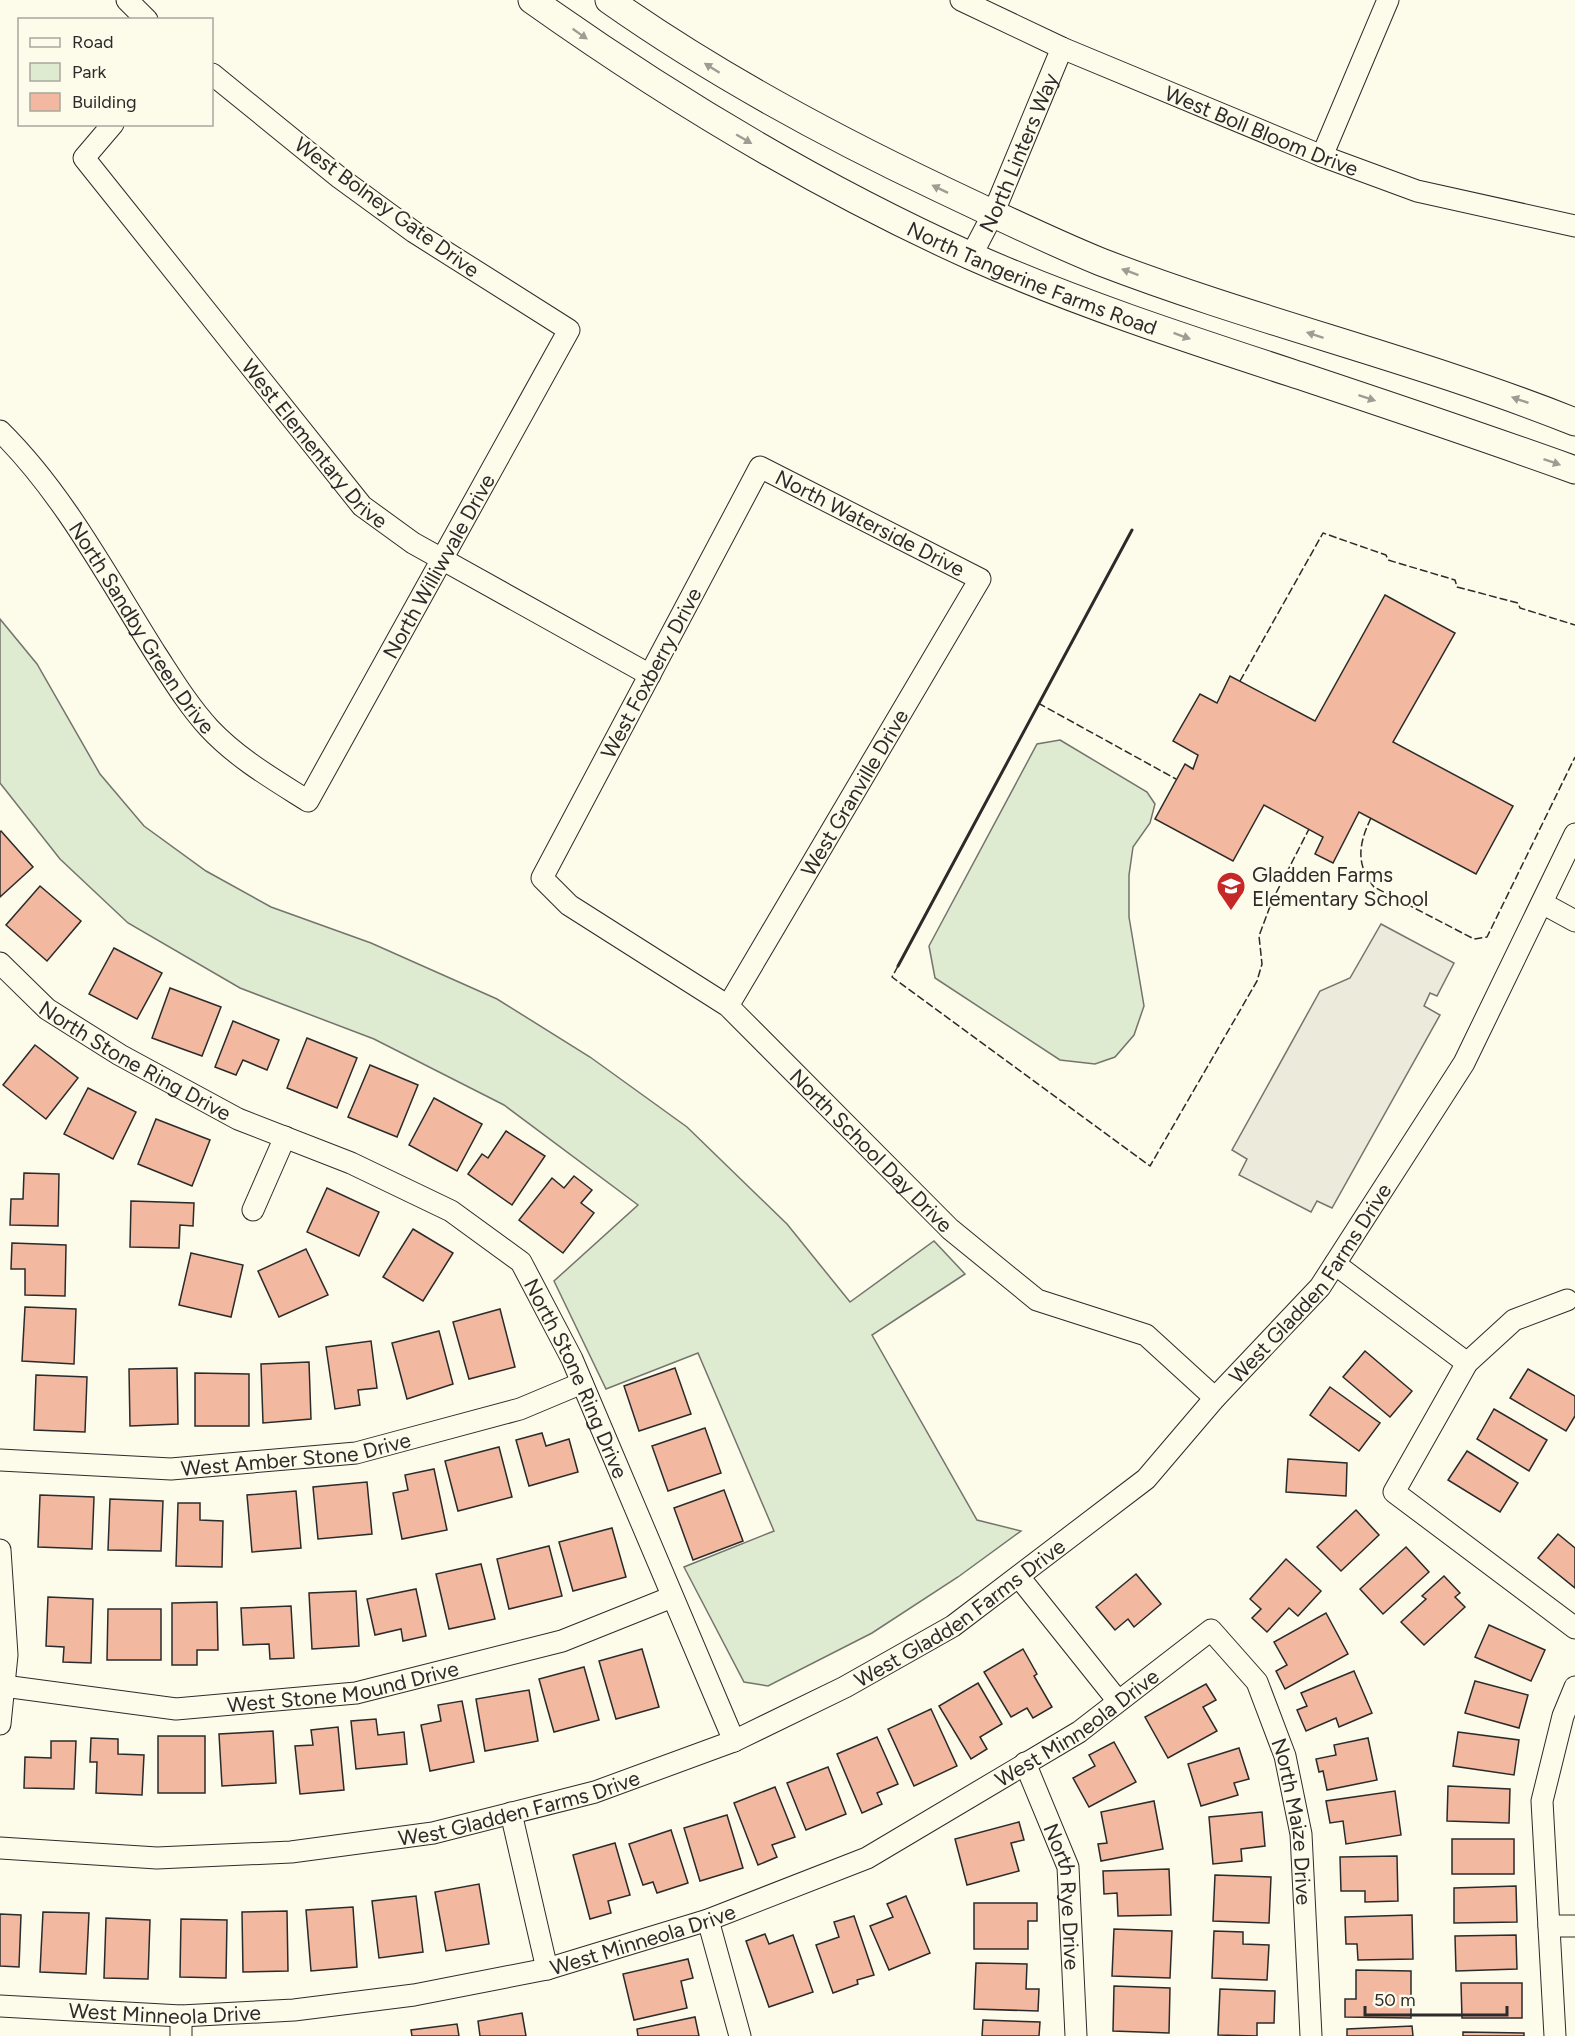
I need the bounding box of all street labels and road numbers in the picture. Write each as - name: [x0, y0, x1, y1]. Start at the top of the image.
- street label: North Linters Way: [973, 69, 1063, 236]
- street label: West Boll Bloom Drive: [1161, 80, 1362, 181]
- street label: West Bolney Gate Drive: [290, 132, 484, 282]
- street label: North Tangerine Farms Road: [903, 215, 1160, 340]
- street label: West Elementary Drive: [237, 354, 393, 533]
- street label: North Waterside Drive: [771, 464, 969, 582]
- street label: North Williwvale Drive: [377, 469, 499, 663]
- street label: North Sandby Green Drive: [64, 517, 220, 739]
- street label: West Foxberry Drive: [595, 583, 707, 763]
- street label: West Granville Drive: [795, 705, 913, 880]
- street label: North Stone Ring Drive: [35, 995, 236, 1125]
- street label: North School Day Drive: [785, 1063, 958, 1237]
- street label: West Gladden Farms Drive: [1223, 1178, 1396, 1388]
- street label: North Stone Ring Drive: [519, 1274, 634, 1482]
- street label: West Amber Stone Drive: [180, 1426, 413, 1481]
- street label: West Gladden Farms Drive: [850, 1533, 1070, 1692]
- street label: West Stone Mound Drive: [226, 1655, 461, 1717]
- street label: West Minneola Drive: [990, 1663, 1163, 1792]
- street label: North Maize Drive: [1267, 1734, 1317, 1906]
- street label: West Gladden Farms Drive: [397, 1764, 643, 1850]
- street label: North Rye Drive: [1039, 1819, 1085, 1971]
- street label: West Minneola Drive: [547, 1898, 739, 1980]
- street label: West Minneola Drive: [68, 1997, 262, 2029]

